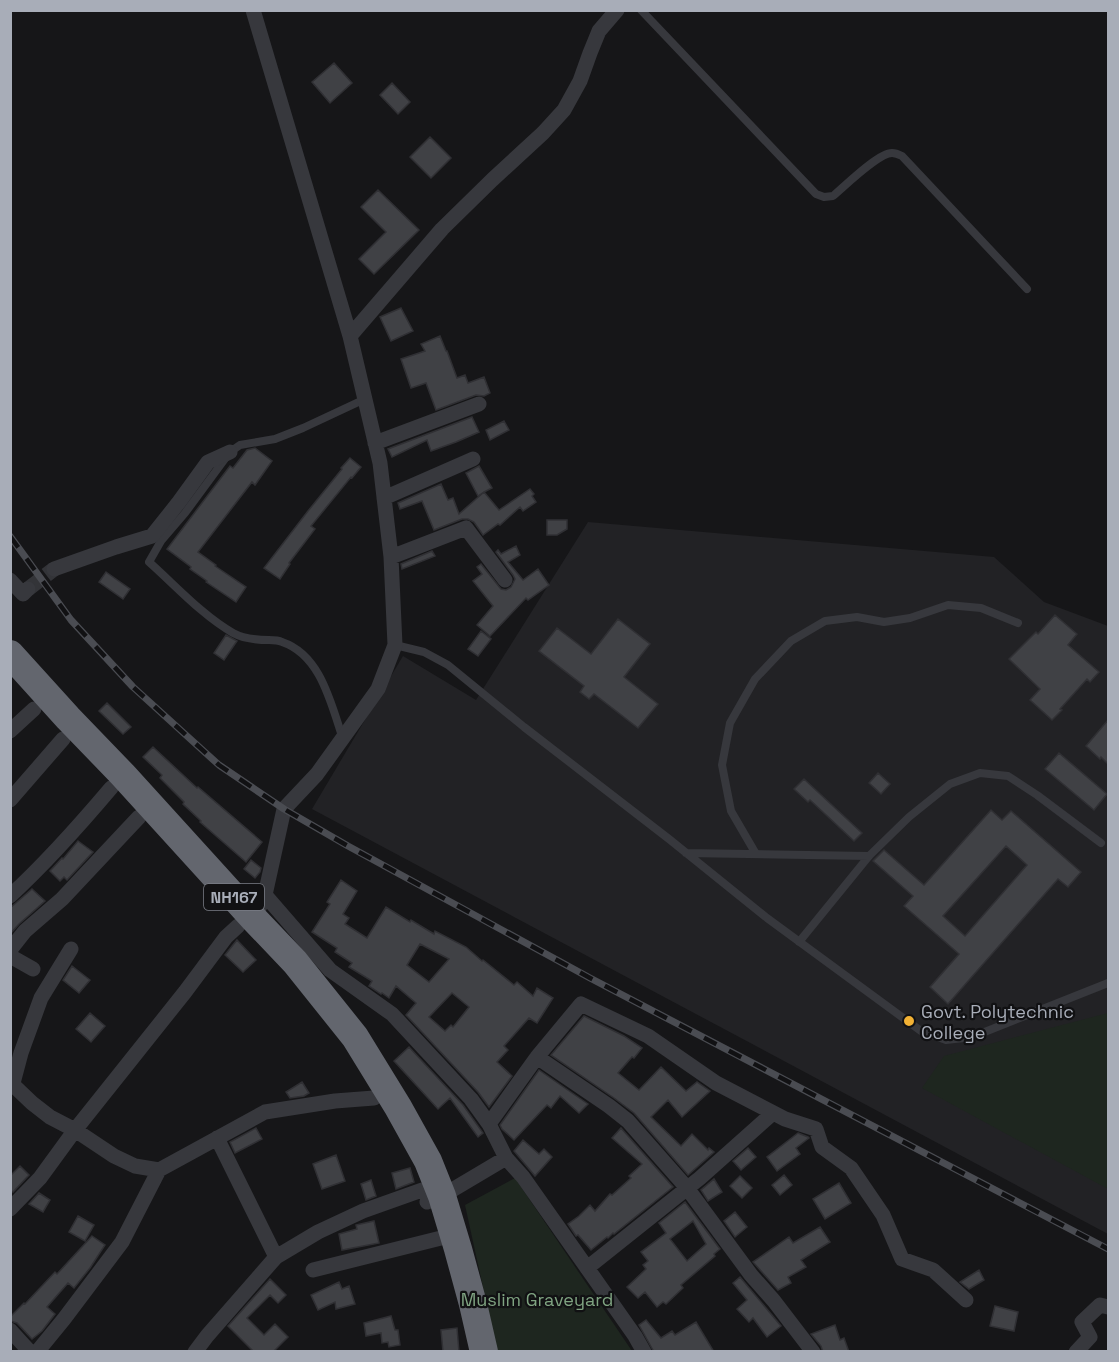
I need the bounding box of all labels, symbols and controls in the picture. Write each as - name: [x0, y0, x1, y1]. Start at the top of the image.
- road number: NH167: [204, 884, 264, 910]
- place label: Govt. Polytechnic College: [921, 1000, 1074, 1044]
- marker: Govt. Polytechnic College: [902, 1014, 916, 1028]
- park label: Muslim Graveyard: [461, 1288, 613, 1311]

